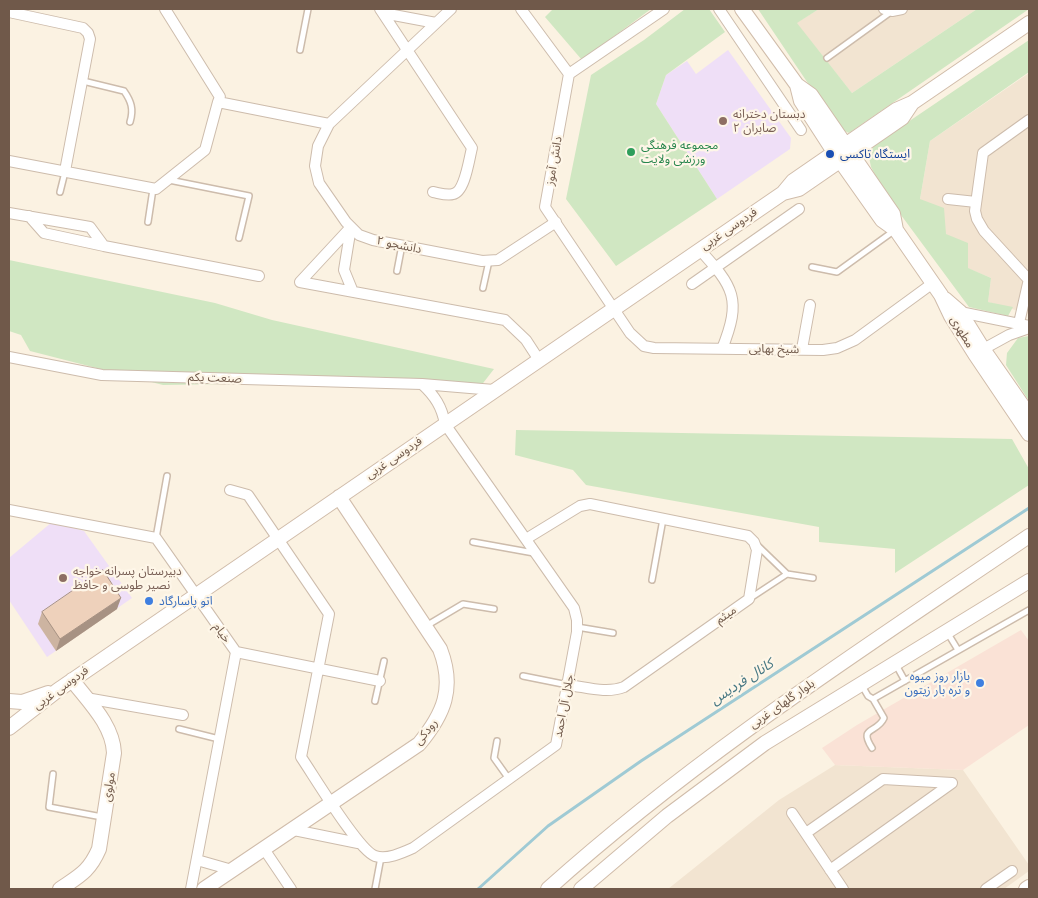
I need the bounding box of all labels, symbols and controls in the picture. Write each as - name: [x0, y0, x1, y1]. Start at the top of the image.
- place label: دبستان دخترانه صابران ۲: [733, 107, 805, 135]
- marker: دبستان دخترانه صابران ۲: [717, 115, 729, 127]
- street label: دانش آموز: [543, 135, 565, 187]
- place label: مجموعه فرهنگی ورزشی ولایت: [641, 138, 718, 166]
- marker: مجموعه فرهنگی ورزشی ولایت: [625, 146, 637, 158]
- place label: ایستگاه تاکسی: [840, 147, 910, 161]
- marker: ایستگاه تاکسی: [824, 148, 836, 160]
- street label: فردوسی غربی: [698, 205, 760, 253]
- street label: دانشجو ۲: [375, 233, 423, 257]
- street label: مطهری: [947, 313, 977, 351]
- street label: شیخ بهایی: [749, 341, 799, 357]
- street label: صنعت یکم: [188, 370, 242, 386]
- street label: فردوسی غربی: [363, 434, 425, 482]
- place label: دبیرستان پسرانه خواجه نصیر طوسی و حافظ: [73, 564, 182, 592]
- marker: دبیرستان پسرانه خواجه نصیر طوسی و حافظ: [57, 572, 69, 584]
- place label: اتو پاسارگاد: [159, 594, 213, 608]
- marker: اتو پاسارگاد: [143, 595, 155, 607]
- street label: میثم: [713, 603, 739, 627]
- street label: خیام: [210, 620, 234, 646]
- water label: کانال فردیس: [708, 656, 776, 708]
- street label: فردوسی غربی: [30, 663, 92, 713]
- place label: بازار روز میوه و تره بار زیتون: [905, 669, 970, 697]
- street label: جلال آل احمد: [551, 673, 577, 739]
- street label: بلوار گلهای غربی: [747, 676, 817, 732]
- marker: بازار روز میوه و تره بار زیتون: [974, 677, 986, 689]
- street label: رودکی: [411, 716, 441, 748]
- street label: مولوی: [100, 771, 118, 803]

